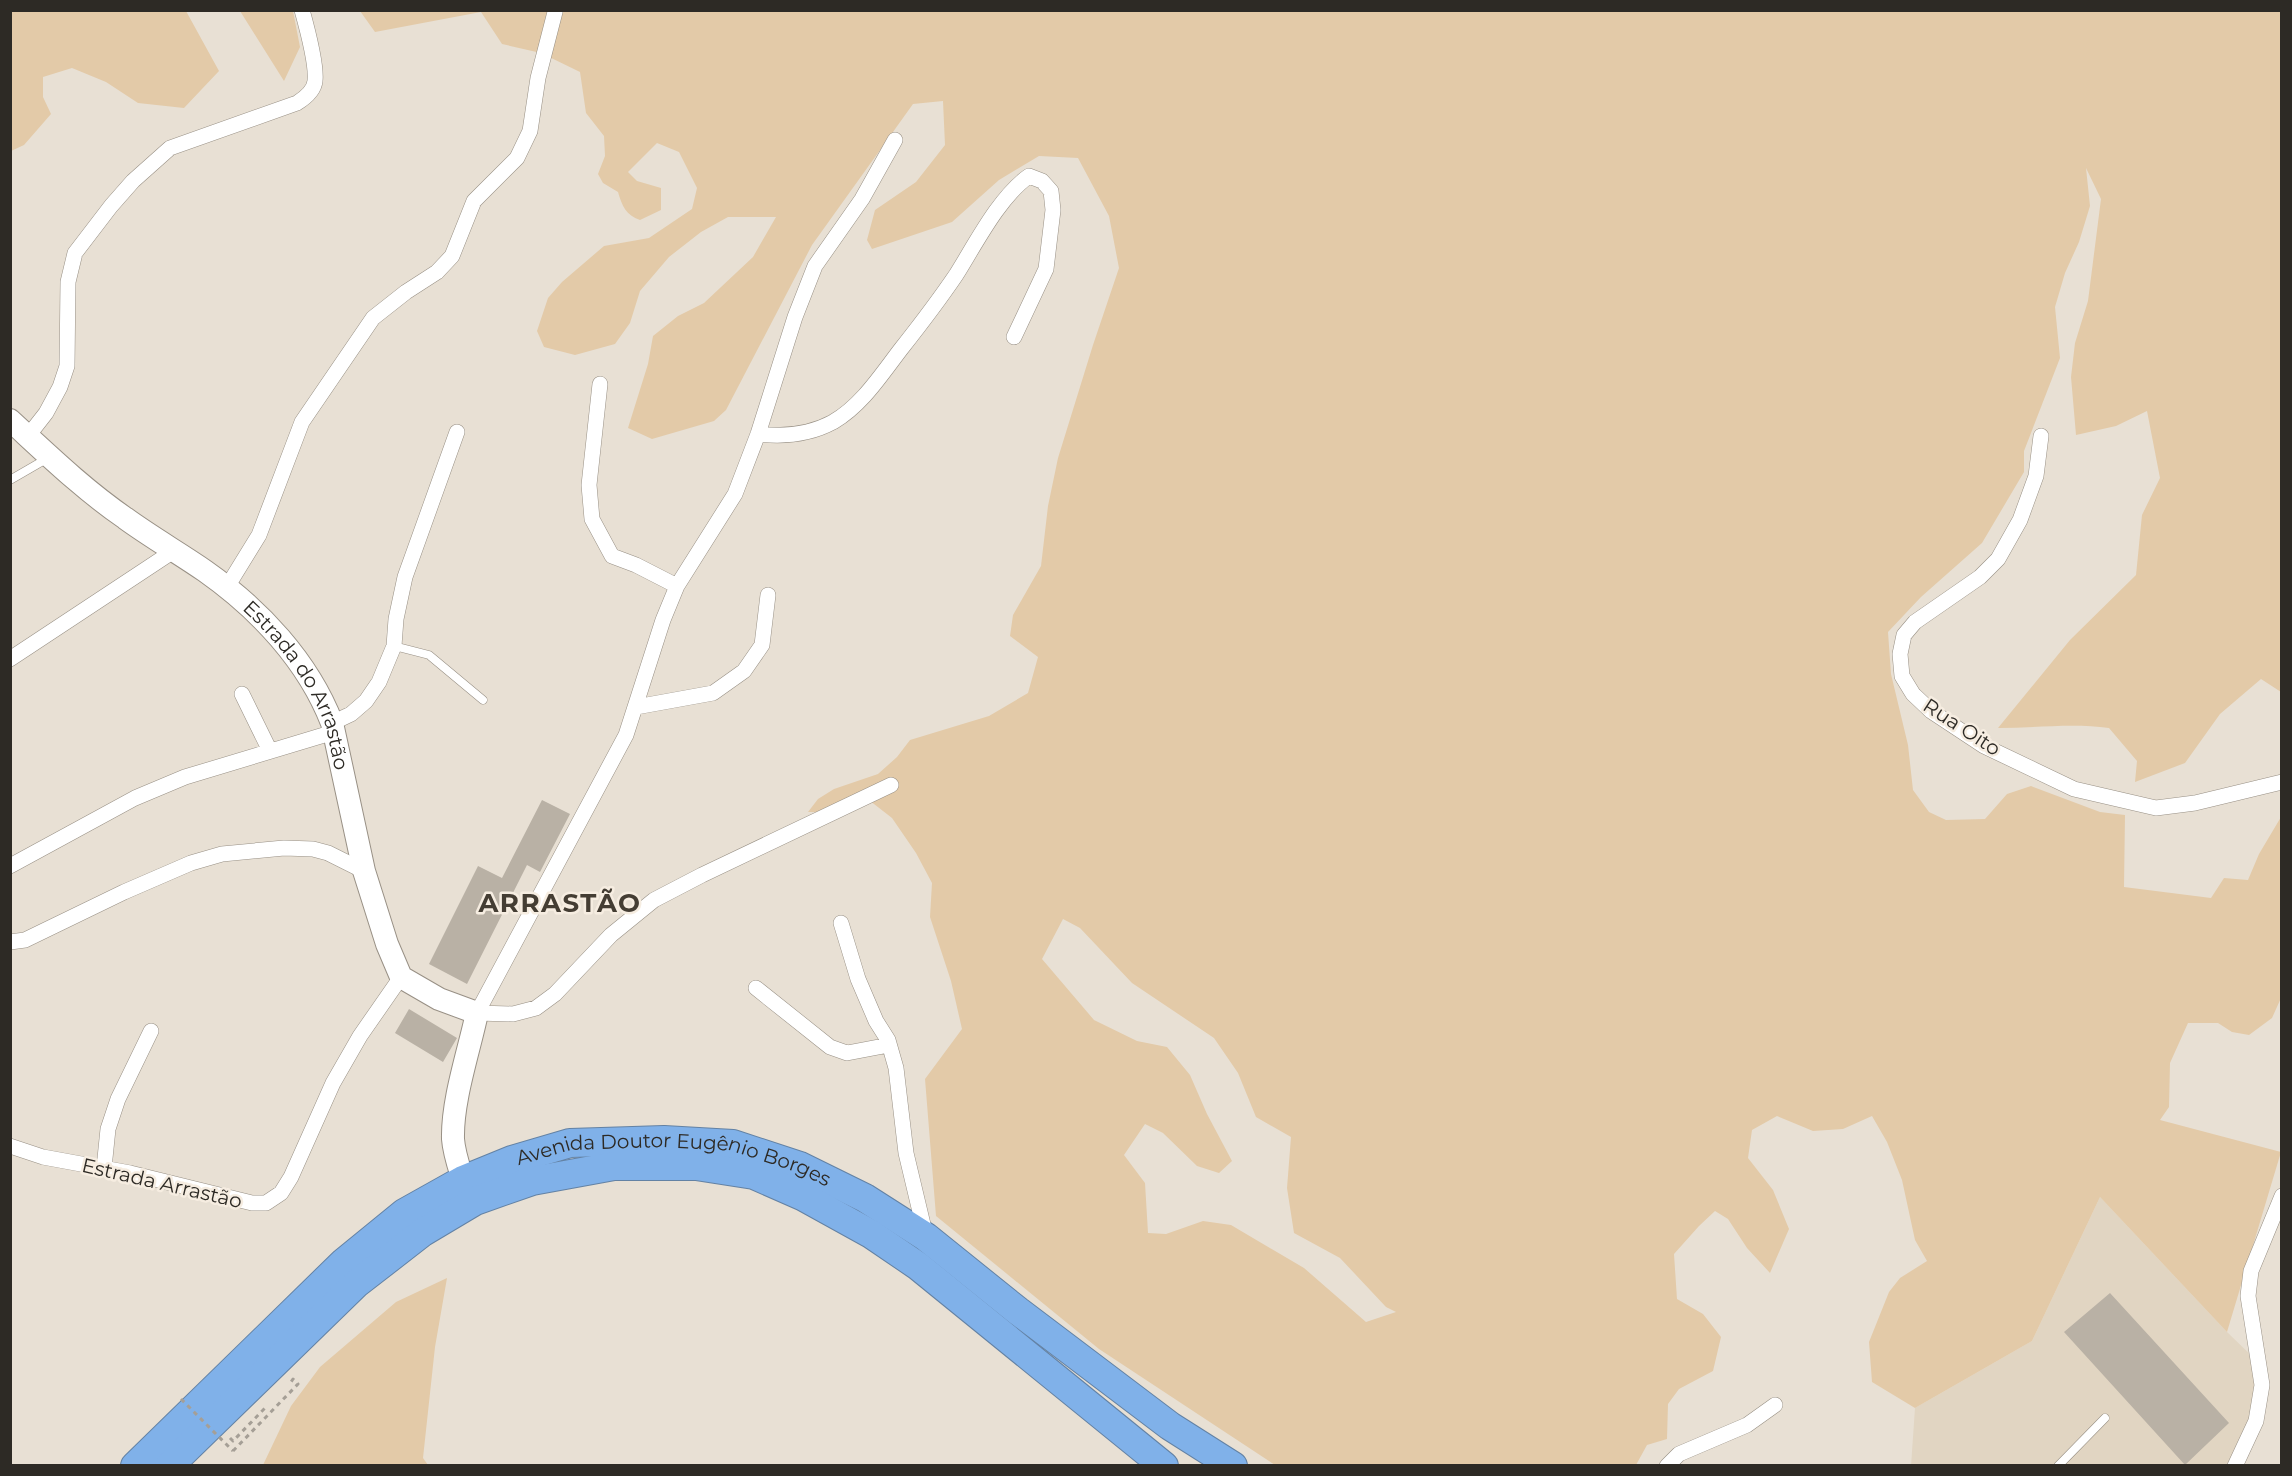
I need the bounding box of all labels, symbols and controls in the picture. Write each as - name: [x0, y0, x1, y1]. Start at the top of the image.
- street label: Estrada do Arrastão: [238, 595, 354, 772]
- street label: Rua Oito: [1919, 693, 2005, 761]
- district label: ARRASTÃO: [477, 887, 642, 919]
- street label: Avenida Doutor Eugênio Borges: [513, 1128, 835, 1191]
- street label: Estrada Arrastão: [80, 1153, 244, 1213]

